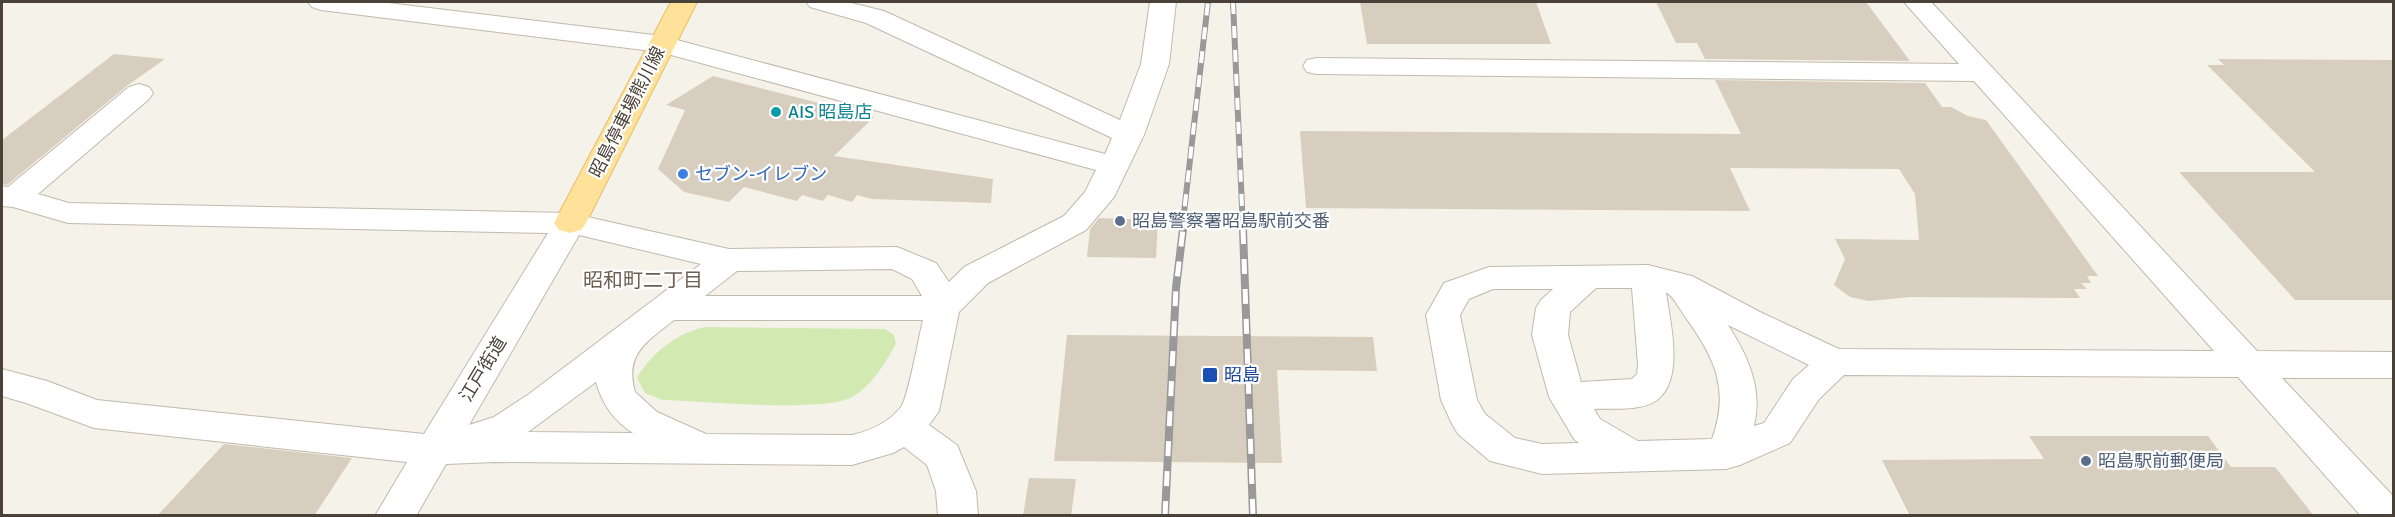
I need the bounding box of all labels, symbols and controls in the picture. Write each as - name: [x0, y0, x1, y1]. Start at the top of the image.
- street label: 昭島停車場熊川線: [585, 43, 669, 181]
- place label: AIS 昭島店: [788, 101, 872, 123]
- marker: AIS 昭島店: [769, 105, 783, 119]
- place label: セブン-イレブン: [695, 163, 827, 185]
- marker: セブン-イレブン: [676, 167, 690, 181]
- place label: 昭島警察署昭島駅前交番: [1132, 210, 1330, 232]
- marker: 昭島警察署昭島駅前交番: [1113, 214, 1127, 228]
- district label: 昭和町二丁目: [583, 268, 703, 293]
- street label: 江戸街道: [455, 332, 511, 406]
- place label: 昭島: [1224, 364, 1260, 386]
- marker: 昭島: [1201, 366, 1219, 384]
- place label: 昭島駅前郵便局: [2098, 450, 2224, 472]
- marker: 昭島駅前郵便局: [2079, 454, 2093, 468]

